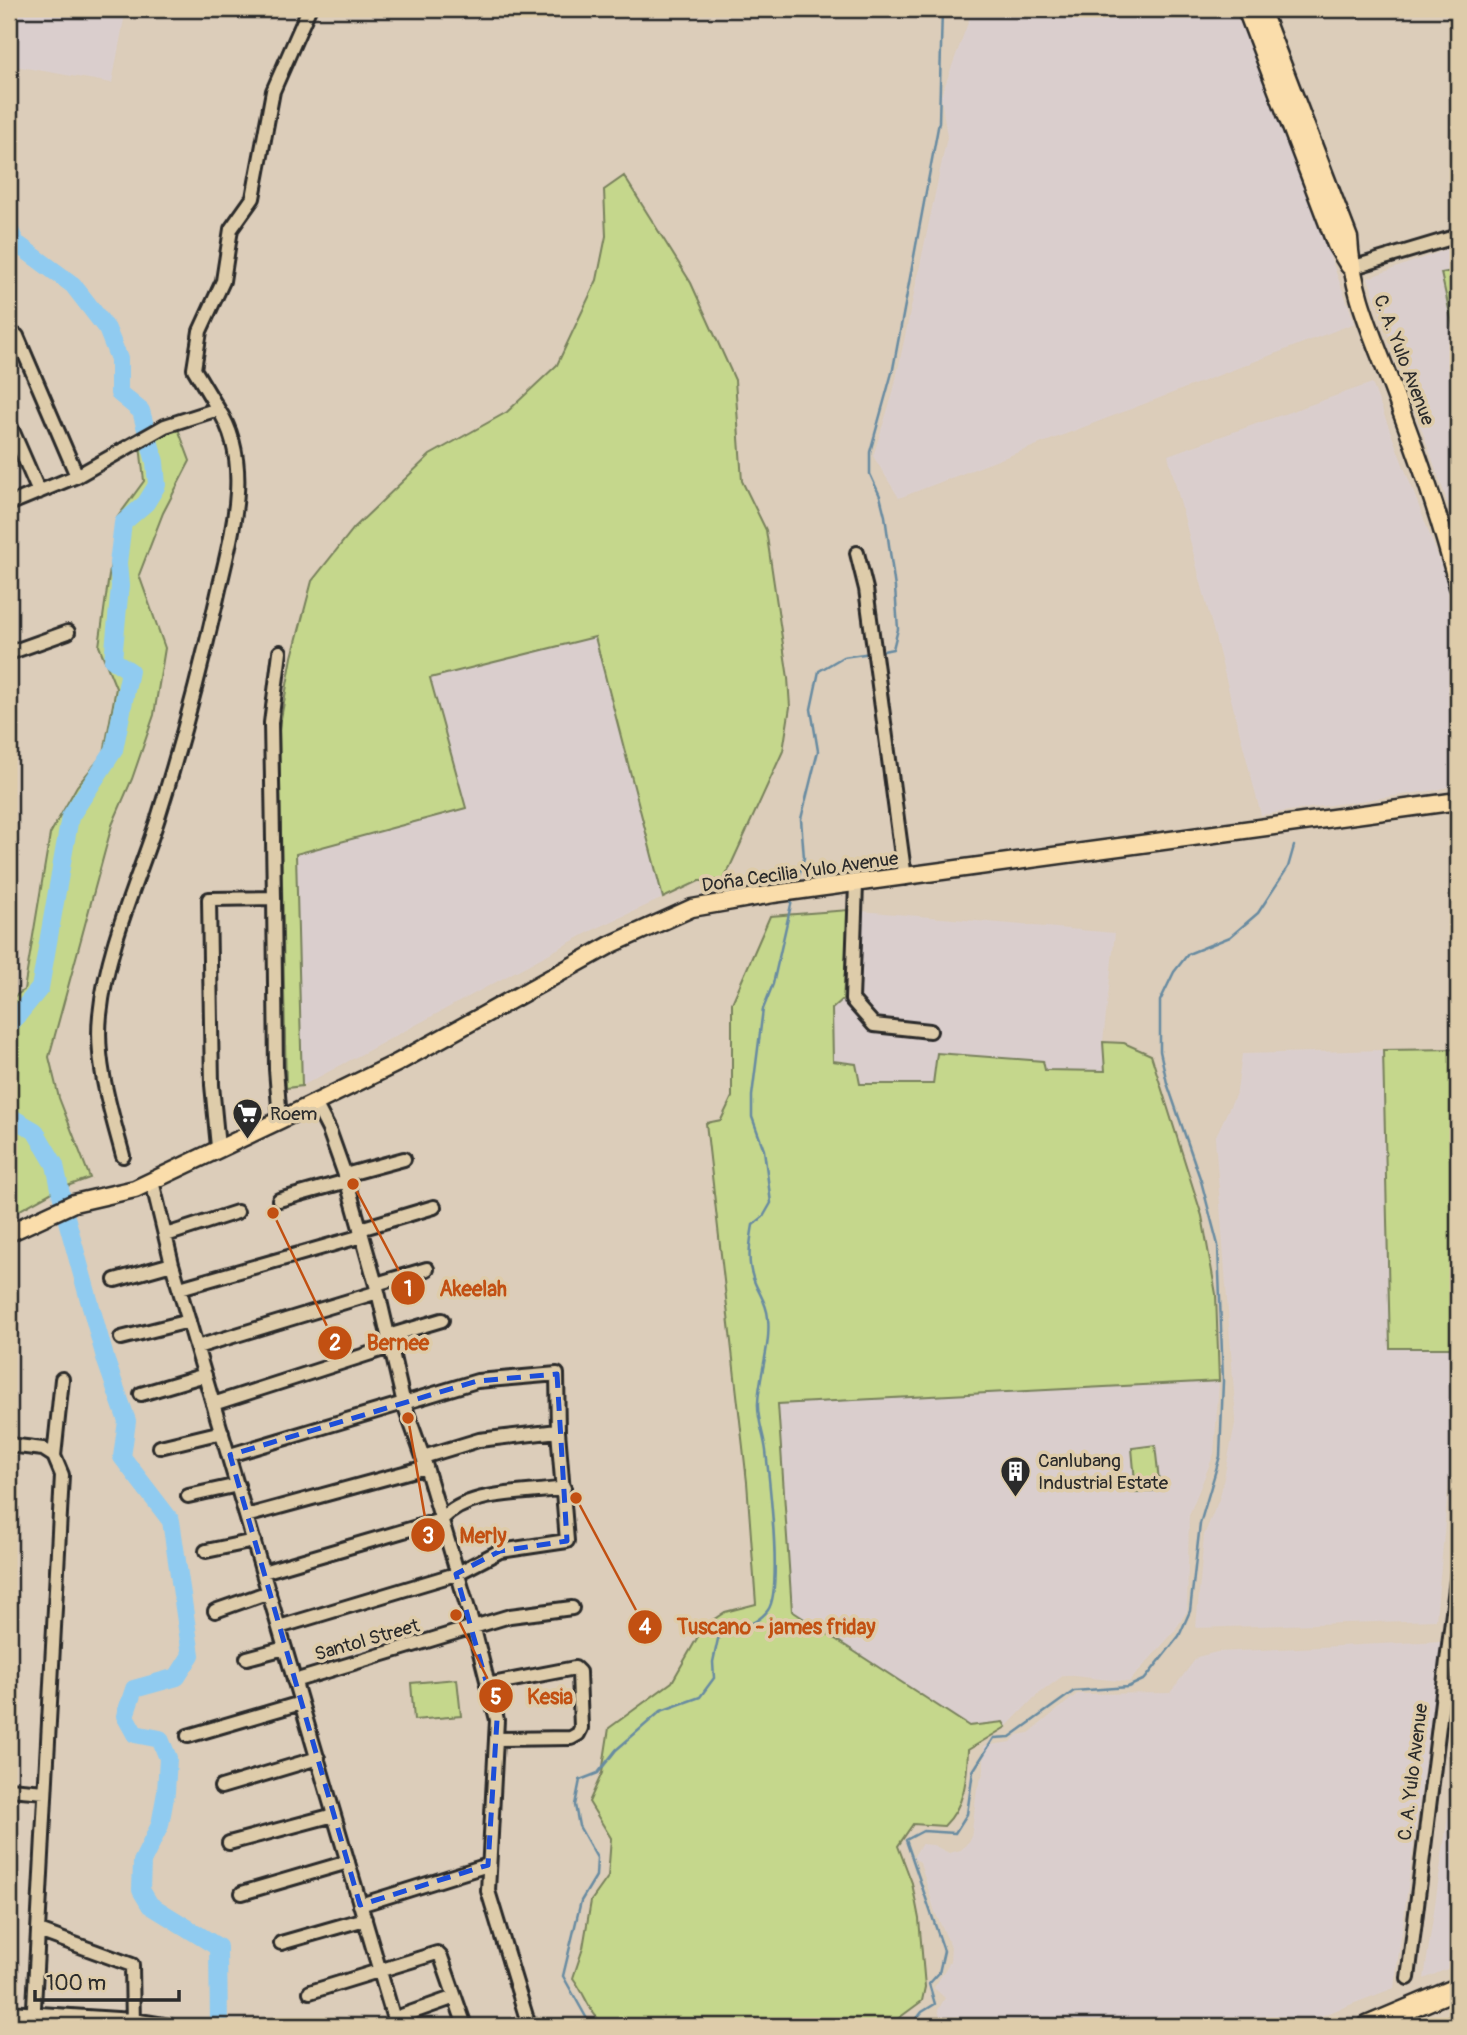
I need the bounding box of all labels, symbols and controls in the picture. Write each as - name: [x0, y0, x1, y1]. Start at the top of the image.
- street label: C. A. Yulo Avenue: [1368, 291, 1440, 429]
- street label: Doña Cecilia Yulo Avenue: [700, 846, 900, 898]
- supermarket icon: Roem: [230, 1097, 264, 1141]
- place label: Roem: [270, 1102, 317, 1126]
- callout: Akeelah: [390, 1267, 521, 1309]
- text: 1: [404, 1276, 412, 1303]
- text: Akeelah: [439, 1276, 507, 1303]
- callout: Bernee: [318, 1322, 443, 1364]
- text: 2: [329, 1330, 341, 1357]
- text: Bernee: [367, 1330, 430, 1357]
- place label: Canlubang Industrial Estate: [1038, 1449, 1169, 1495]
- building icon: Canlubang Industrial Estate: [998, 1455, 1032, 1499]
- callout: Merly: [410, 1514, 520, 1556]
- text: 3: [422, 1523, 434, 1550]
- text: Merly: [460, 1523, 506, 1550]
- callout: Tuscano - james friday: [628, 1606, 890, 1648]
- street label: Santol Street: [312, 1613, 423, 1666]
- text: 4: [639, 1614, 652, 1641]
- text: Tuscano - james friday: [676, 1614, 875, 1641]
- callout: Kesia: [478, 1675, 587, 1717]
- text: 5: [490, 1684, 502, 1711]
- text: Kesia: [527, 1684, 573, 1711]
- street label: C. A. Yulo Avenue: [1393, 1701, 1433, 1842]
- scale bar: [35, 1958, 178, 2002]
- text: 100 m: [46, 1970, 106, 1997]

